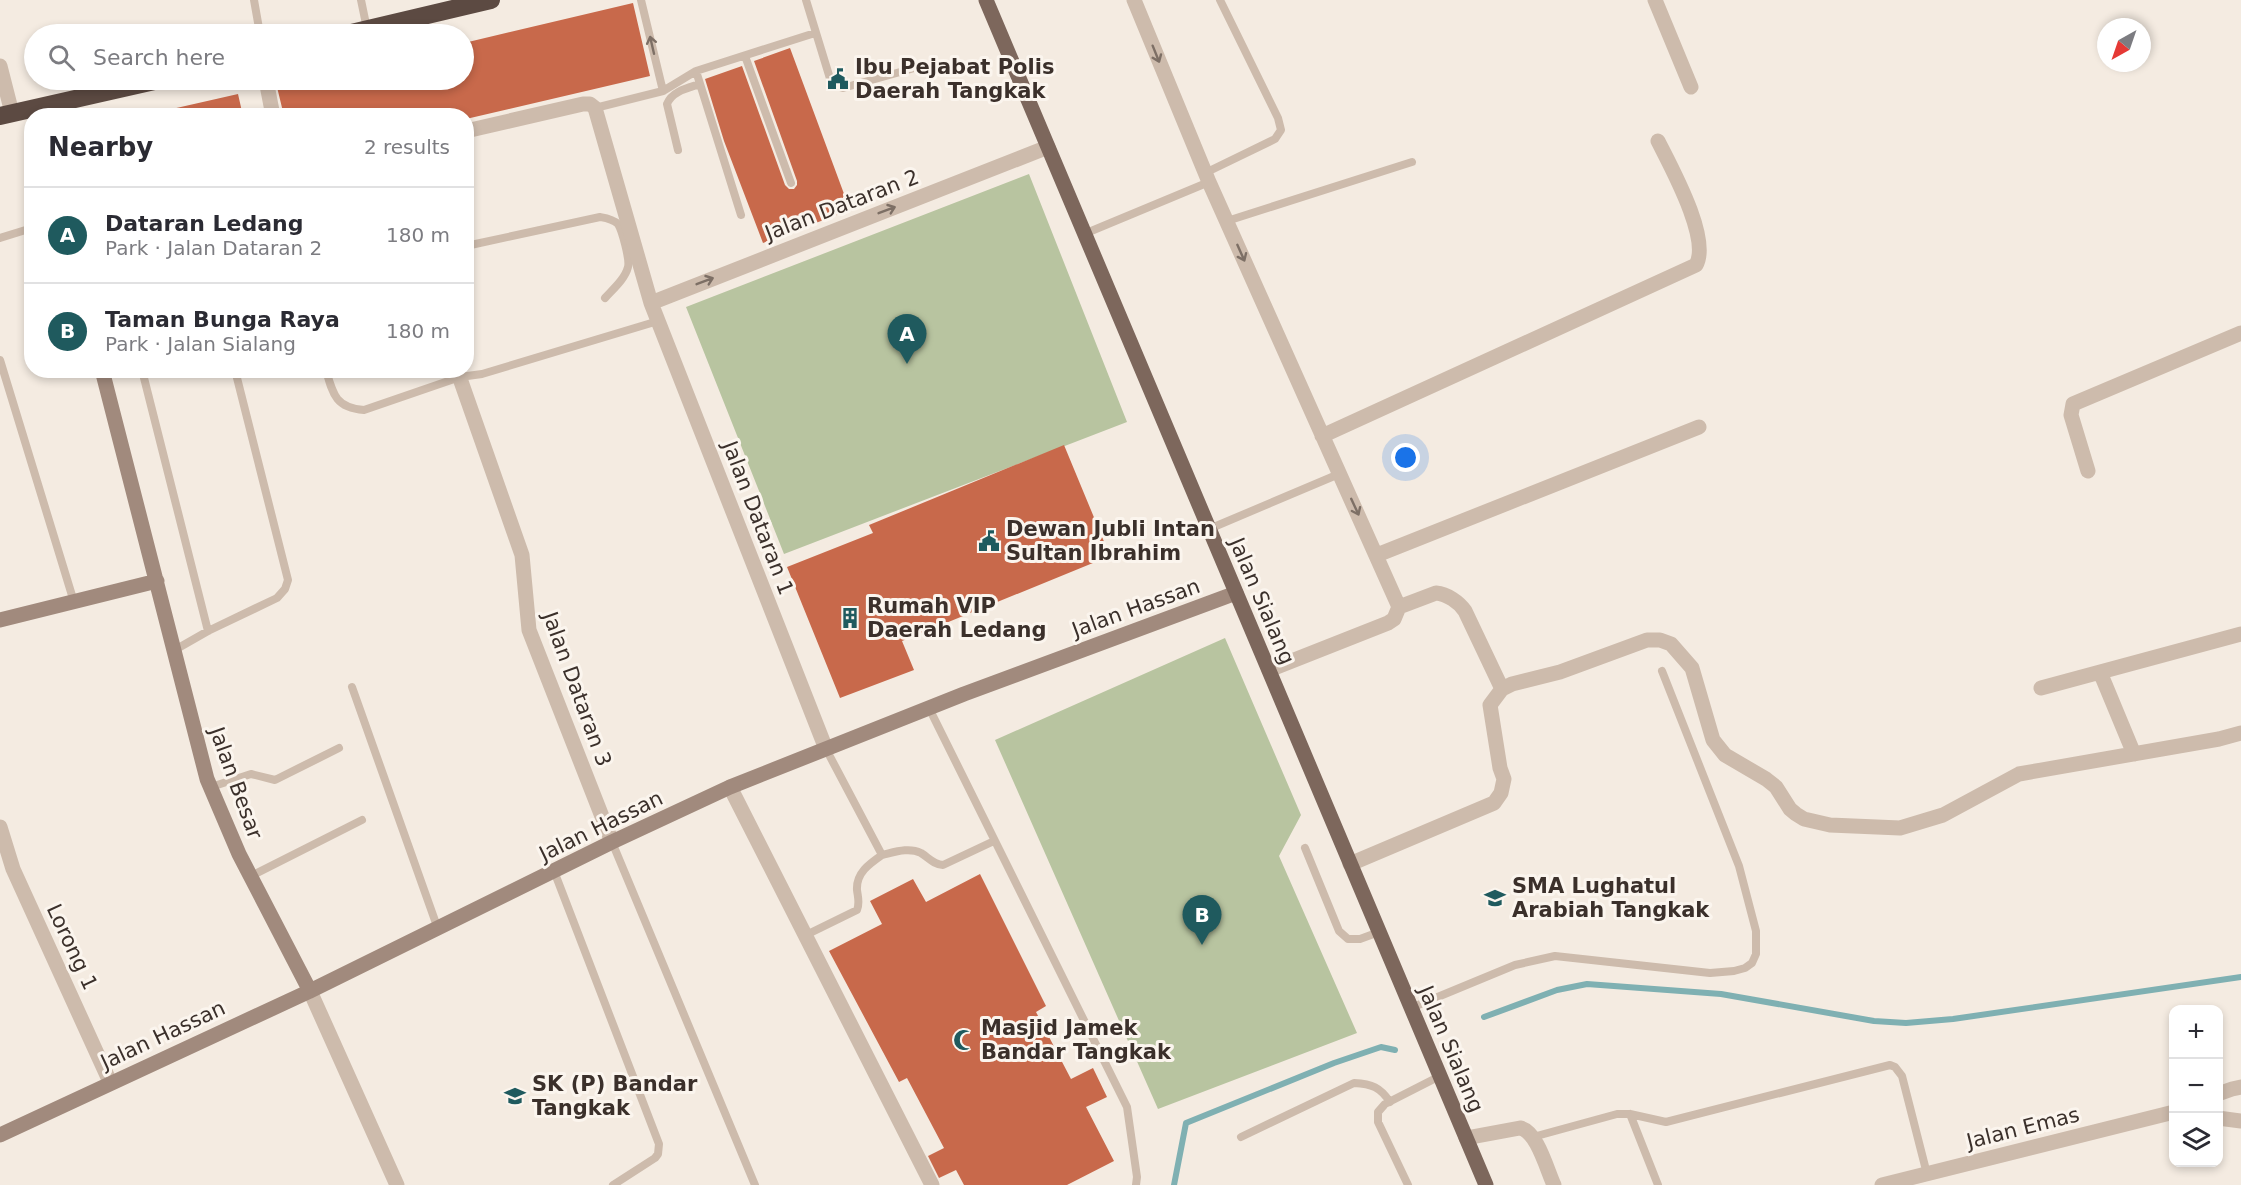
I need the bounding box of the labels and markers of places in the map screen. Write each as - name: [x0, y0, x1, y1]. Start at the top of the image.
- place label: Ibu Pejabat Polis Daerah Tangkak: [855, 55, 1054, 103]
- public building icon: Ibu Pejabat Polis Daerah Tangkak: [826, 67, 850, 91]
- pin: A: [888, 314, 926, 364]
- place label: Dewan Jubli Intan Sultan Ibrahim: [1006, 517, 1215, 565]
- public building icon: Dewan Jubli Intan Sultan Ibrahim: [977, 529, 1001, 553]
- place label: Rumah VIP Daerah Ledang: [867, 594, 1046, 642]
- building icon: Rumah VIP Daerah Ledang: [838, 606, 862, 630]
- place label: SMA Lughatul Arabiah Tangkak: [1512, 874, 1710, 922]
- school or university icon: SMA Lughatul Arabiah Tangkak: [1483, 886, 1507, 910]
- pin: B: [1182, 896, 1222, 945]
- place label: Masjid Jamek Bandar Tangkak: [981, 1016, 1172, 1064]
- mosque icon: Masjid Jamek Bandar Tangkak: [952, 1028, 976, 1052]
- place label: SK (P) Bandar Tangkak: [532, 1072, 698, 1120]
- school or university icon: SK (P) Bandar Tangkak: [503, 1084, 527, 1108]

